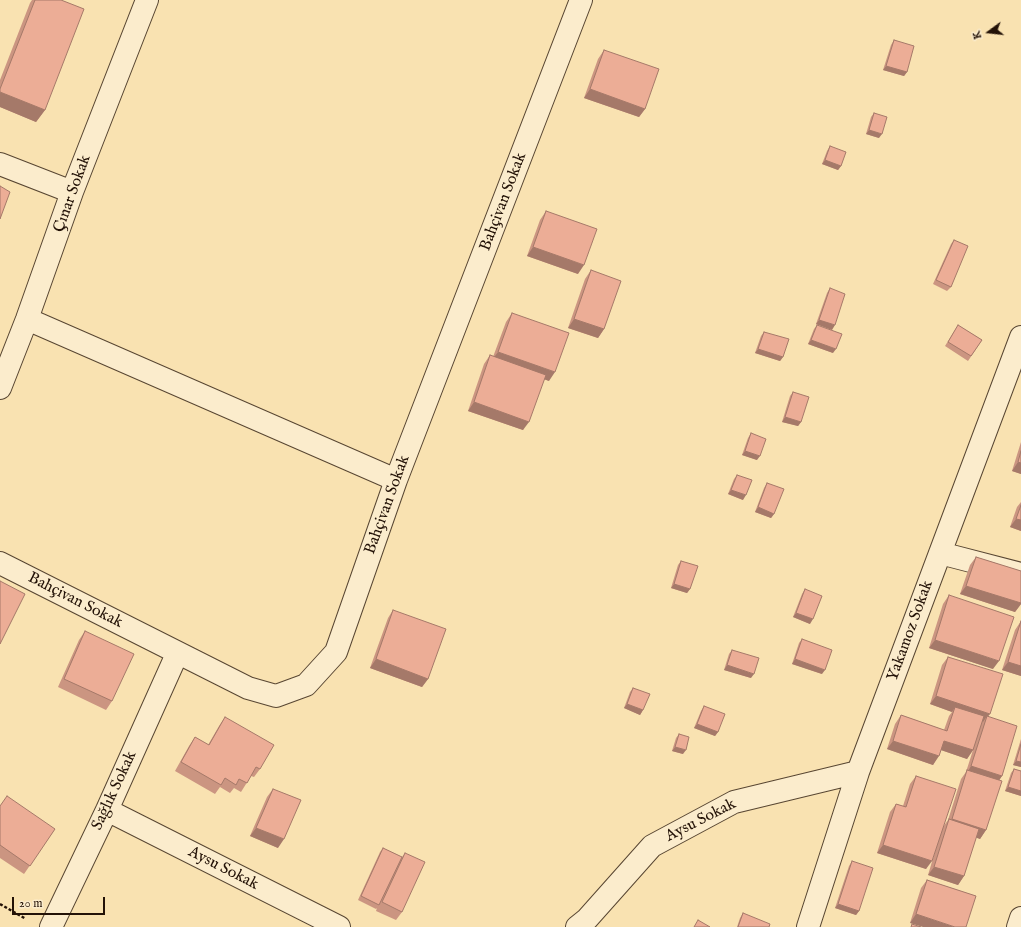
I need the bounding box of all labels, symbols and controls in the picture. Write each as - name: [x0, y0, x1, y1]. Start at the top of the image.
- north arrow: [969, 12, 1009, 52]
- text: K: [970, 29, 985, 41]
- street label: Bahçivan Sokak: [476, 150, 532, 254]
- street label: Çınar Sokak: [50, 153, 96, 235]
- street label: Bahçivan Sokak: [361, 453, 415, 557]
- street label: Bahçivan Sokak: [24, 569, 126, 633]
- street label: Yakamoz Sokak: [884, 578, 938, 684]
- street label: Sağlık Sokak: [88, 748, 142, 834]
- street label: Aysu Sokak: [663, 795, 739, 847]
- street label: Aysu Sokak: [185, 843, 261, 895]
- scale bar: [14, 889, 107, 915]
- text: 20 m: [19, 896, 42, 911]

